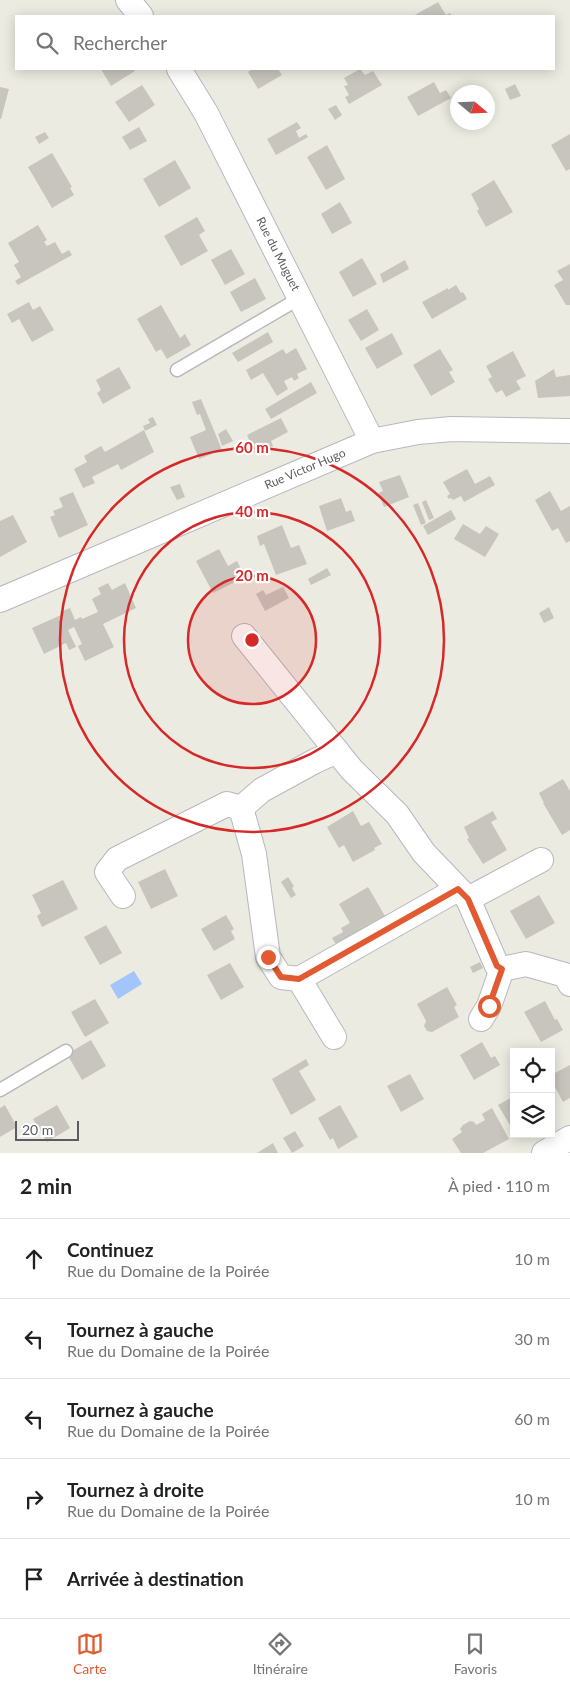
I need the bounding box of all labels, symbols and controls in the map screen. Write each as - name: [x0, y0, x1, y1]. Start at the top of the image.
- search box: [15, 15, 555, 70]
- icon: search: [33, 29, 61, 57]
- text: Rechercher: [73, 31, 167, 54]
- north arrow: [450, 85, 495, 130]
- street label: Rue du Muguet: [253, 214, 304, 294]
- text: 60 m: [235, 438, 269, 456]
- street label: Rue Victor Hugo: [262, 445, 348, 492]
- text: 40 m: [235, 502, 269, 520]
- text: 20 m: [235, 566, 269, 584]
- centre of rings: [243, 631, 261, 649]
- route end: [257, 946, 280, 969]
- route start: [478, 995, 501, 1018]
- map controls: [510, 1048, 555, 1138]
- button: locate: [510, 1048, 555, 1093]
- button: layers: [510, 1093, 555, 1138]
- scale bar: [15, 1118, 79, 1141]
- text: 20 m: [22, 1121, 53, 1138]
- text: 2 min: [20, 1173, 72, 1198]
- text: À pied · 110 m: [448, 1176, 550, 1195]
- text: Continuez: [67, 1238, 153, 1261]
- icon: ahead: [20, 1245, 48, 1273]
- text: 10 m: [514, 1249, 550, 1268]
- text: Rue du Domaine de la Poirée: [67, 1261, 270, 1280]
- text: Tournez à gauche: [67, 1318, 214, 1341]
- icon: left: [20, 1325, 48, 1353]
- text: 30 m: [514, 1329, 550, 1348]
- text: Rue du Domaine de la Poirée: [67, 1341, 270, 1360]
- text: Tournez à gauche: [67, 1398, 214, 1421]
- icon: left: [20, 1405, 48, 1433]
- text: 60 m: [514, 1409, 550, 1428]
- text: Rue du Domaine de la Poirée: [67, 1421, 270, 1440]
- text: Tournez à droite: [67, 1478, 204, 1501]
- icon: right: [20, 1485, 48, 1513]
- text: 10 m: [514, 1489, 550, 1508]
- text: Rue du Domaine de la Poirée: [67, 1501, 270, 1520]
- icon: arrive: [20, 1565, 48, 1593]
- text: Arrivée à destination: [67, 1567, 244, 1590]
- tab: Carte: [73, 1630, 107, 1677]
- tab: Itinéraire: [253, 1630, 308, 1677]
- tab: Favoris: [454, 1630, 497, 1677]

